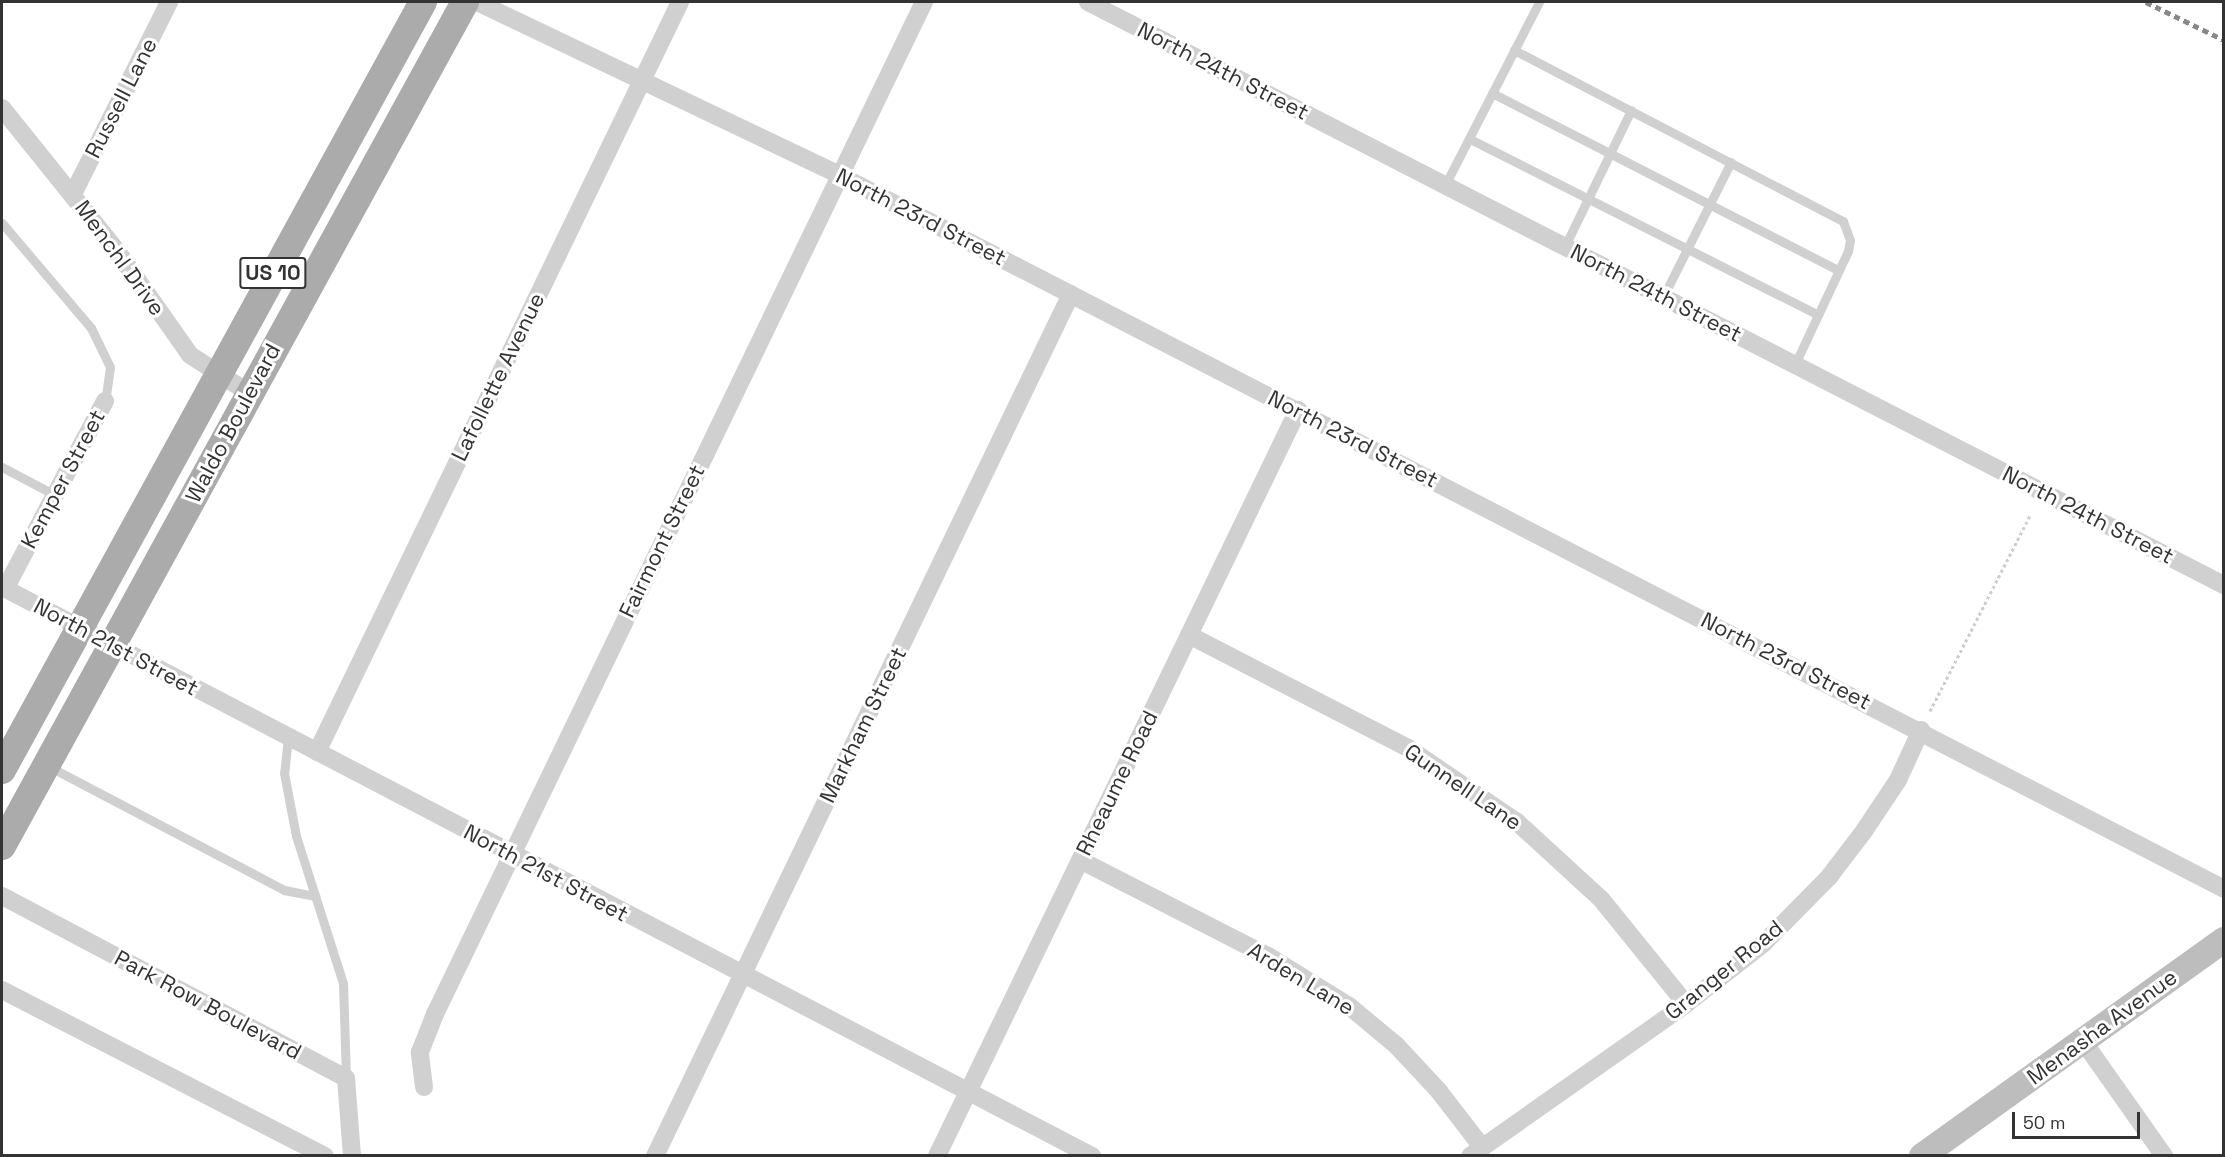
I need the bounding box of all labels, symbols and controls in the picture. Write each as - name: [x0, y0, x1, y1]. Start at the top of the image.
- street label: North 24th Street: [1133, 16, 1313, 126]
- street label: Russell Lane: [79, 34, 163, 162]
- street label: North 23rd Street: [832, 163, 1010, 271]
- street label: Menchl Drive: [69, 195, 171, 321]
- street label: North 24th Street: [1566, 238, 1746, 348]
- road number: US 10: [238, 255, 308, 291]
- street label: Lafollette Avenue: [446, 288, 550, 466]
- street label: Waldo Boulevard: [180, 339, 286, 507]
- street label: North 23rd Street: [1264, 385, 1442, 493]
- street label: Kemper Street: [15, 405, 111, 553]
- street label: Fairmont Street: [614, 460, 710, 622]
- street label: North 24th Street: [1998, 460, 2178, 570]
- street label: North 21st Street: [29, 592, 203, 702]
- street label: North 23rd Street: [1697, 607, 1875, 715]
- street label: Markham Street: [814, 643, 912, 807]
- street label: Rheaume Road: [1071, 706, 1163, 860]
- street label: Gunnell Lane: [1399, 738, 1527, 836]
- street label: North 21st Street: [459, 818, 633, 928]
- street label: Granger Road: [1660, 915, 1788, 1025]
- street label: Arden Lane: [1243, 937, 1359, 1021]
- street label: Park Row Boulevard: [110, 945, 306, 1065]
- street label: Menasha Avenue: [2022, 964, 2182, 1090]
- scale bar: [2015, 1100, 2142, 1138]
- text: 50 m: [2023, 1111, 2065, 1134]

